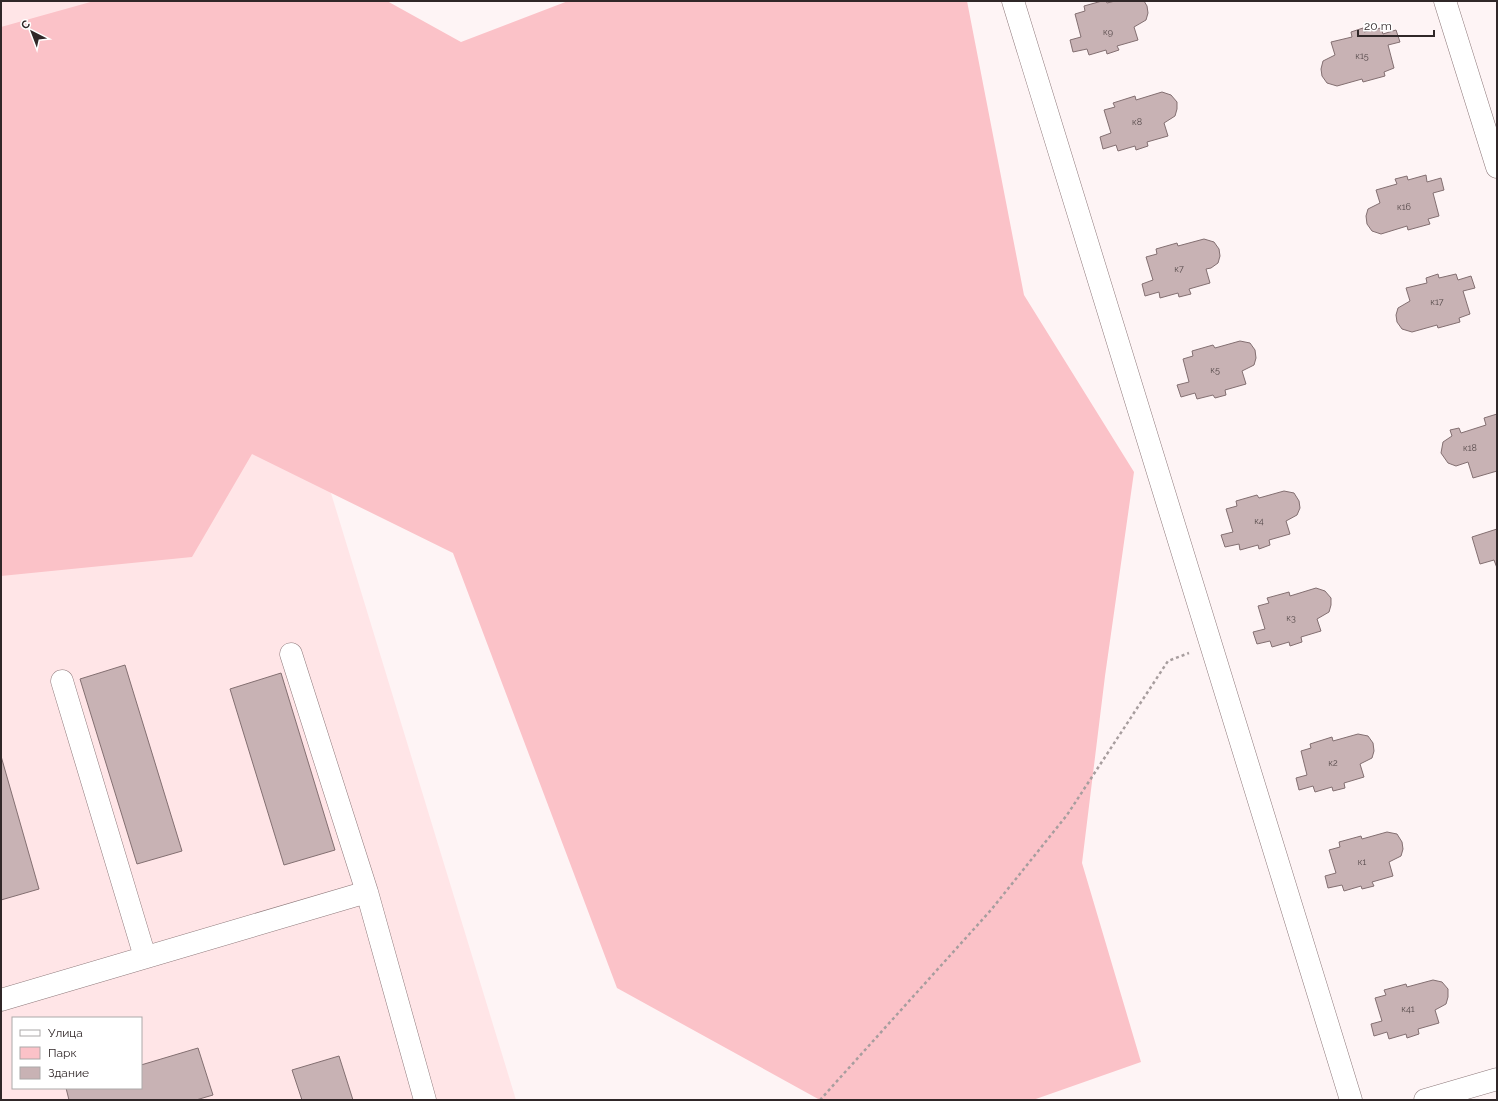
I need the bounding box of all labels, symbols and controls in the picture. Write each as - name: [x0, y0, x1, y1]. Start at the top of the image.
- north arrow: [12, 12, 52, 52]
- scale bar: [1358, 12, 1434, 38]
- text: С: [18, 17, 33, 32]
- text: 20 m: [1364, 19, 1392, 33]
- house number: к9: [1103, 27, 1113, 37]
- house number: к15: [1355, 51, 1369, 61]
- house number: к8: [1132, 117, 1142, 127]
- house number: к16: [1397, 202, 1412, 212]
- house number: к7: [1174, 264, 1184, 274]
- house number: к17: [1430, 297, 1444, 307]
- house number: к5: [1210, 365, 1220, 375]
- house number: к18: [1463, 443, 1477, 453]
- house number: к4: [1254, 516, 1264, 526]
- house number: к3: [1286, 613, 1296, 623]
- house number: к2: [1328, 758, 1338, 768]
- house number: к1: [1358, 857, 1366, 867]
- house number: к41: [1401, 1004, 1415, 1014]
- legend: [12, 1017, 142, 1089]
- text: Улица: [48, 1026, 83, 1040]
- text: Парк: [48, 1046, 77, 1060]
- text: Здание: [48, 1066, 89, 1080]

